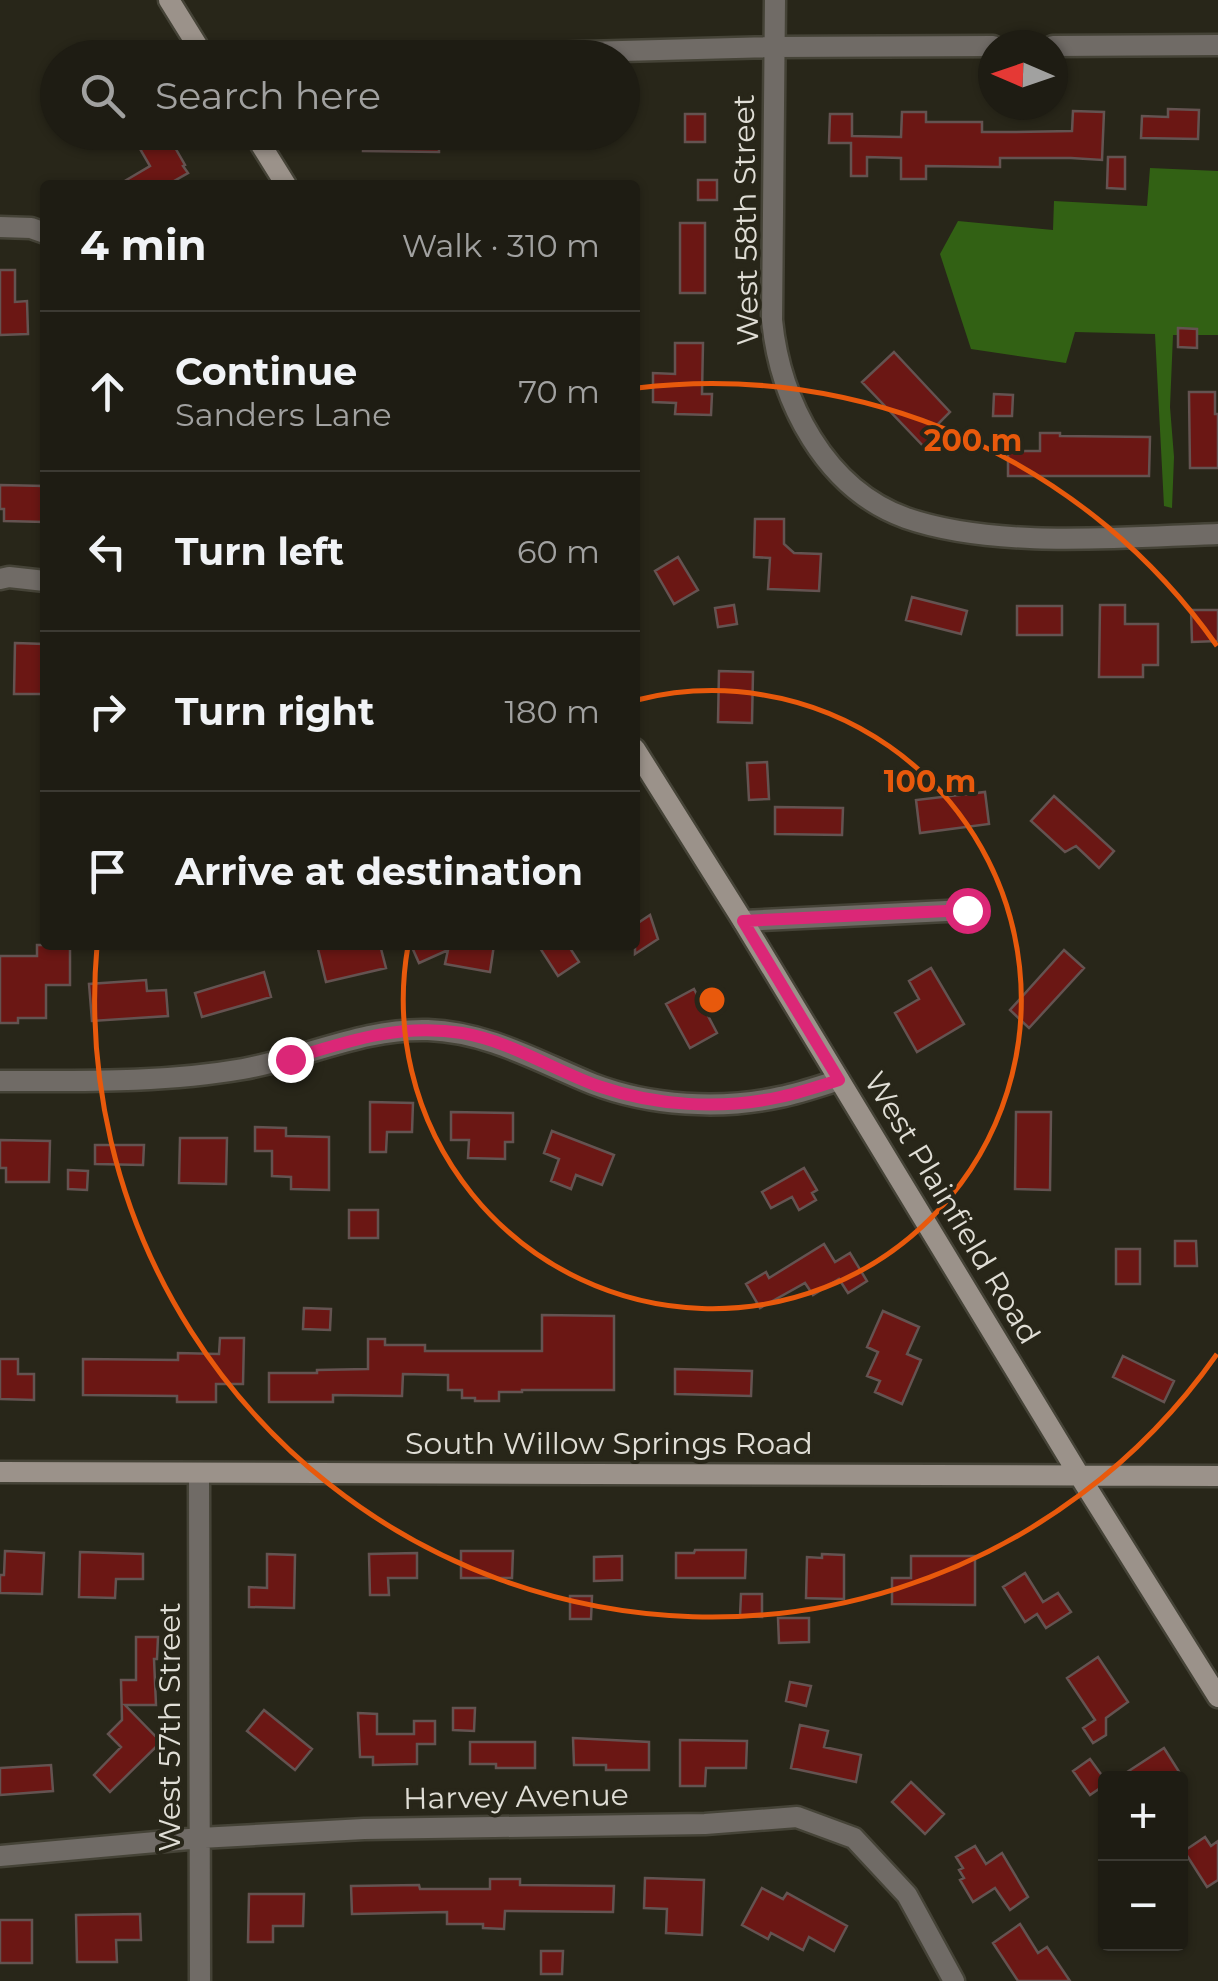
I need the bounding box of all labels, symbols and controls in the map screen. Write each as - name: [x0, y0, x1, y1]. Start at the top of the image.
- north arrow: [978, 30, 1068, 120]
- search box: [40, 40, 640, 150]
- icon: search: [75, 68, 130, 123]
- text: Search here: [155, 72, 381, 119]
- street label: West 58th Street: [725, 94, 766, 346]
- text: 4 min: [80, 219, 207, 271]
- text: Walk · 310 m: [402, 226, 600, 265]
- text: Continue: [175, 348, 357, 395]
- icon: ahead: [80, 364, 135, 419]
- text: 70 m: [518, 372, 600, 411]
- text: Sanders Lane: [175, 395, 392, 434]
- text: 200 m: [924, 422, 1022, 459]
- icon: left: [80, 524, 135, 579]
- text: Turn left: [175, 528, 344, 575]
- text: 60 m: [517, 532, 600, 571]
- icon: right: [80, 684, 135, 739]
- text: Turn right: [175, 688, 374, 735]
- text: 180 m: [505, 692, 600, 731]
- text: 100 m: [884, 763, 976, 800]
- icon: arrive: [80, 844, 135, 899]
- text: Arrive at destination: [175, 848, 583, 895]
- route start: [945, 888, 991, 934]
- centre of rings: [694, 982, 730, 1018]
- route end: [268, 1037, 314, 1083]
- street label: West Plainfield Road: [856, 1065, 1048, 1351]
- street label: South Willow Springs Road: [405, 1425, 813, 1462]
- street label: West 57th Street: [151, 1602, 188, 1852]
- map controls: [1098, 1771, 1188, 1951]
- button: +: [1098, 1771, 1188, 1861]
- street label: Harvey Avenue: [403, 1776, 629, 1817]
- button: −: [1098, 1861, 1188, 1951]

